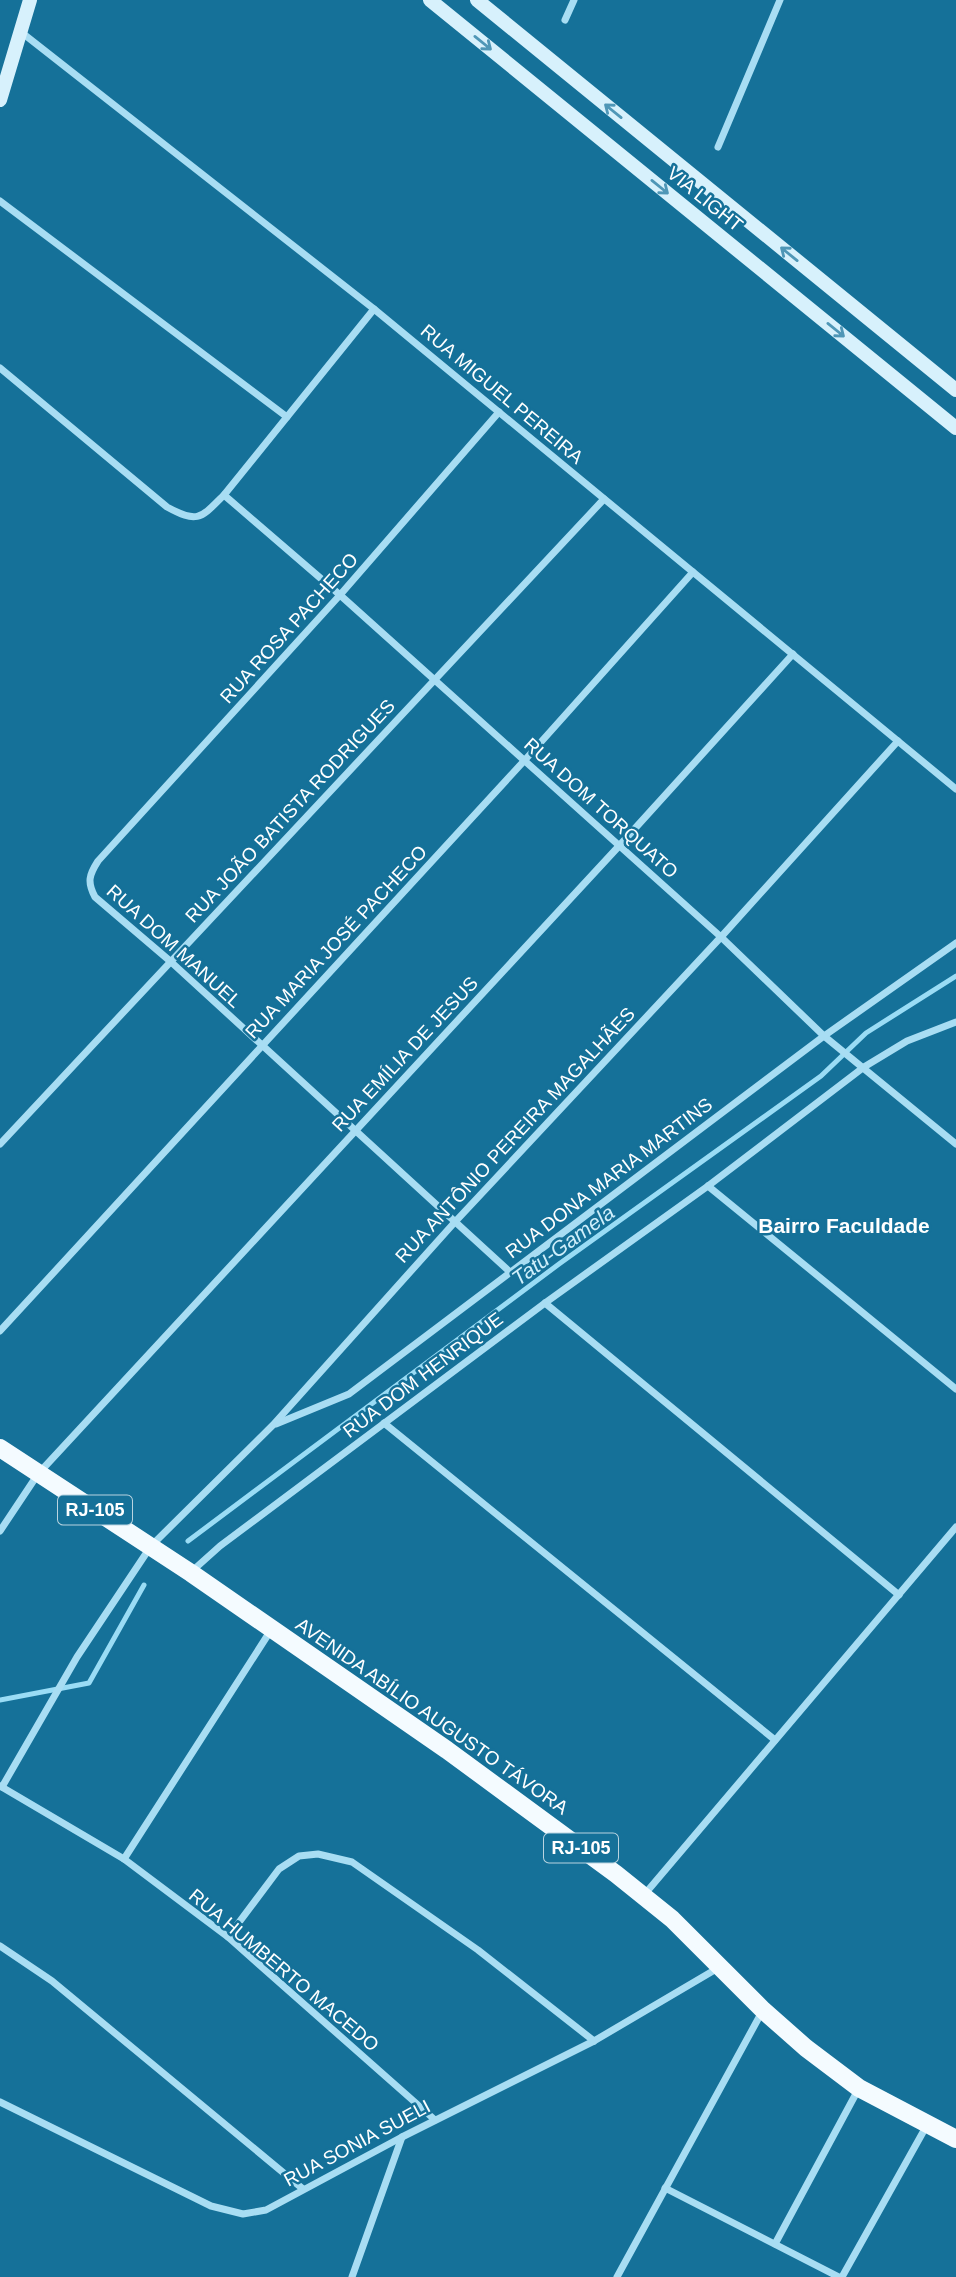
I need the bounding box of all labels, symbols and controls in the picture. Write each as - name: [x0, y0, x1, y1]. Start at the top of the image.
- one-way arrow: [474, 35, 492, 51]
- one-way arrow: [604, 103, 622, 118]
- street label: VIA LIGHT: [663, 162, 747, 236]
- one-way arrow: [650, 179, 668, 195]
- one-way arrow: [780, 247, 798, 262]
- street label: RUA MIGUEL PEREIRA: [417, 320, 588, 468]
- one-way arrow: [826, 323, 844, 338]
- street label: RUA ROSA PACHECO: [216, 549, 362, 707]
- street label: RUA JOÃO BATISTA RODRIGUES: [181, 695, 399, 927]
- street label: RUA DOM TORQUATO: [520, 734, 682, 882]
- street label: RUA MARIA JOSÉ PACHECO: [241, 841, 431, 1043]
- street label: RUA DOM MANUEL: [103, 880, 245, 1012]
- street label: RUA EMÍLIA DE JESUS: [328, 972, 482, 1136]
- street label: RUA ANTÔNIO PEREIRA MAGALHÃES: [391, 1003, 639, 1267]
- street label: RUA DONA MARIA MARTINS: [502, 1093, 716, 1263]
- water label: Tatu-Gamela: [507, 1200, 619, 1290]
- district label: Bairro Faculdade: [758, 1214, 930, 1237]
- street label: RUA DOM HENRIQUE: [339, 1308, 507, 1442]
- road number: RJ-105: [58, 1496, 132, 1525]
- street label: AVENIDA ABÍLIO AUGUSTO TÁVORA: [292, 1614, 572, 1819]
- road number: RJ-105: [544, 1834, 618, 1862]
- street label: RUA HUMBERTO MACEDO: [185, 1884, 383, 2056]
- street label: RUA SONIA SUELI: [280, 2096, 434, 2190]

